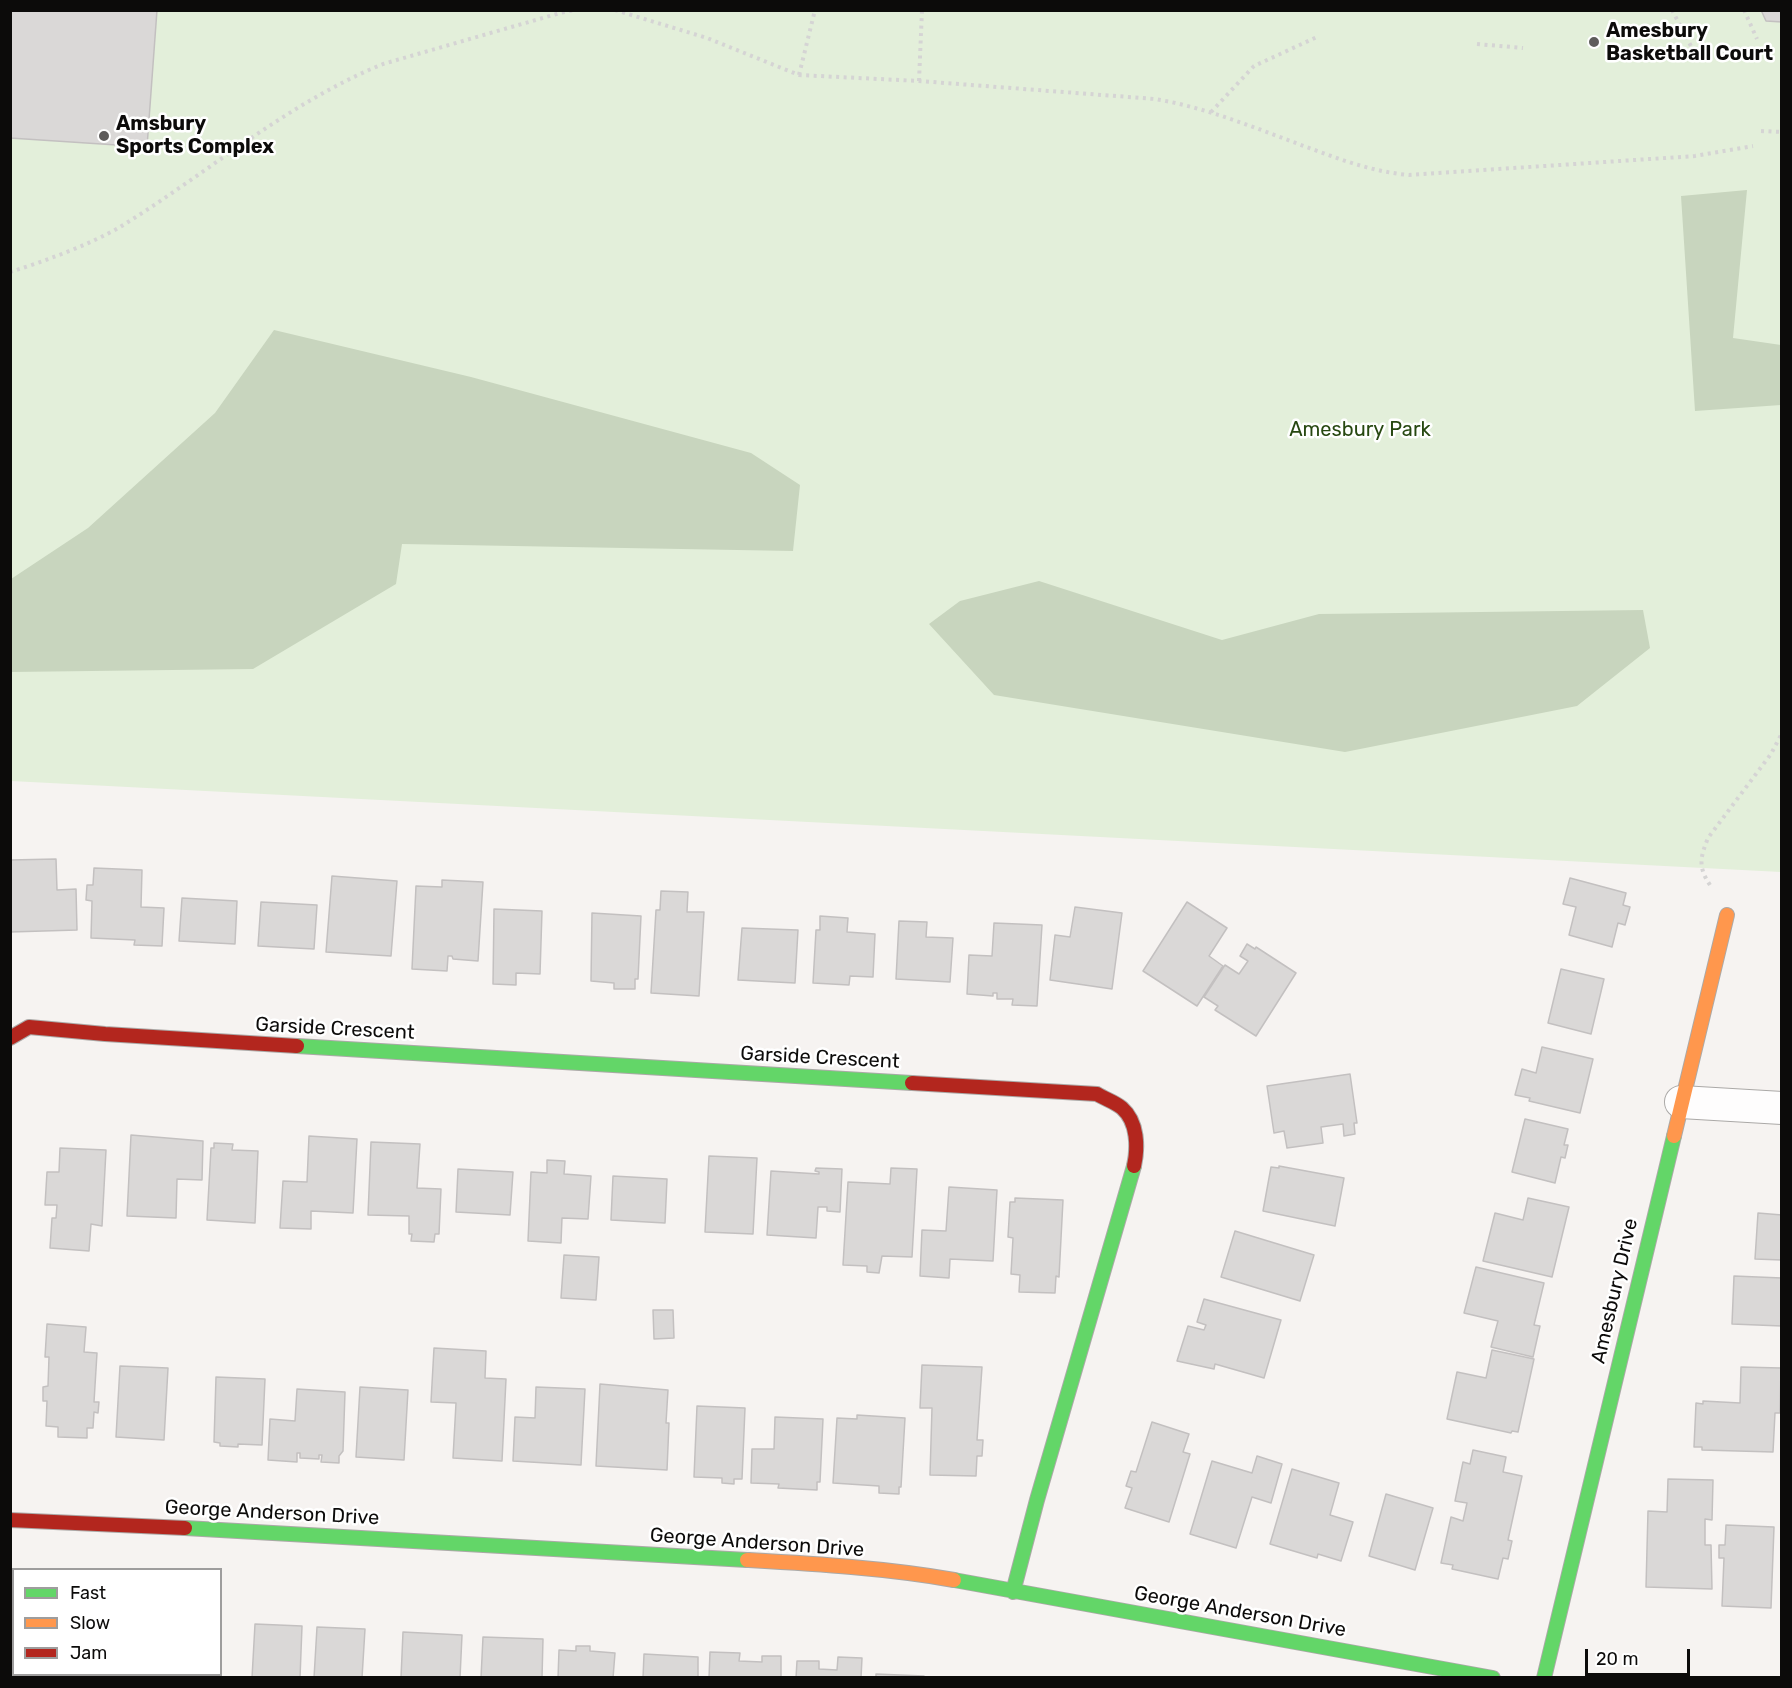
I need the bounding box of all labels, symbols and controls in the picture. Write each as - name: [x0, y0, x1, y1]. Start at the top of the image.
- place label: Amesbury Basketball Court: [1606, 19, 1773, 66]
- marker: Amesbury Basketball Court: [1587, 35, 1601, 49]
- place label: Amsbury Sports Complex: [116, 112, 274, 159]
- marker: Amsbury Sports Complex: [97, 129, 111, 143]
- park label: Amesbury Park: [1289, 418, 1431, 442]
- street label: Garside Crescent: [255, 1013, 415, 1045]
- street label: Garside Crescent: [740, 1042, 900, 1074]
- street label: Amesbury Drive: [1587, 1216, 1643, 1366]
- street label: George Anderson Drive: [164, 1495, 380, 1531]
- street label: George Anderson Drive: [649, 1524, 865, 1562]
- legend: [12, 1568, 222, 1676]
- text: Fast: [70, 1582, 106, 1604]
- street label: George Anderson Drive: [1132, 1582, 1348, 1642]
- text: Slow: [70, 1612, 110, 1634]
- scale bar: [1588, 1637, 1693, 1675]
- text: Jam: [70, 1642, 107, 1664]
- text: 20 m: [1596, 1648, 1638, 1670]

